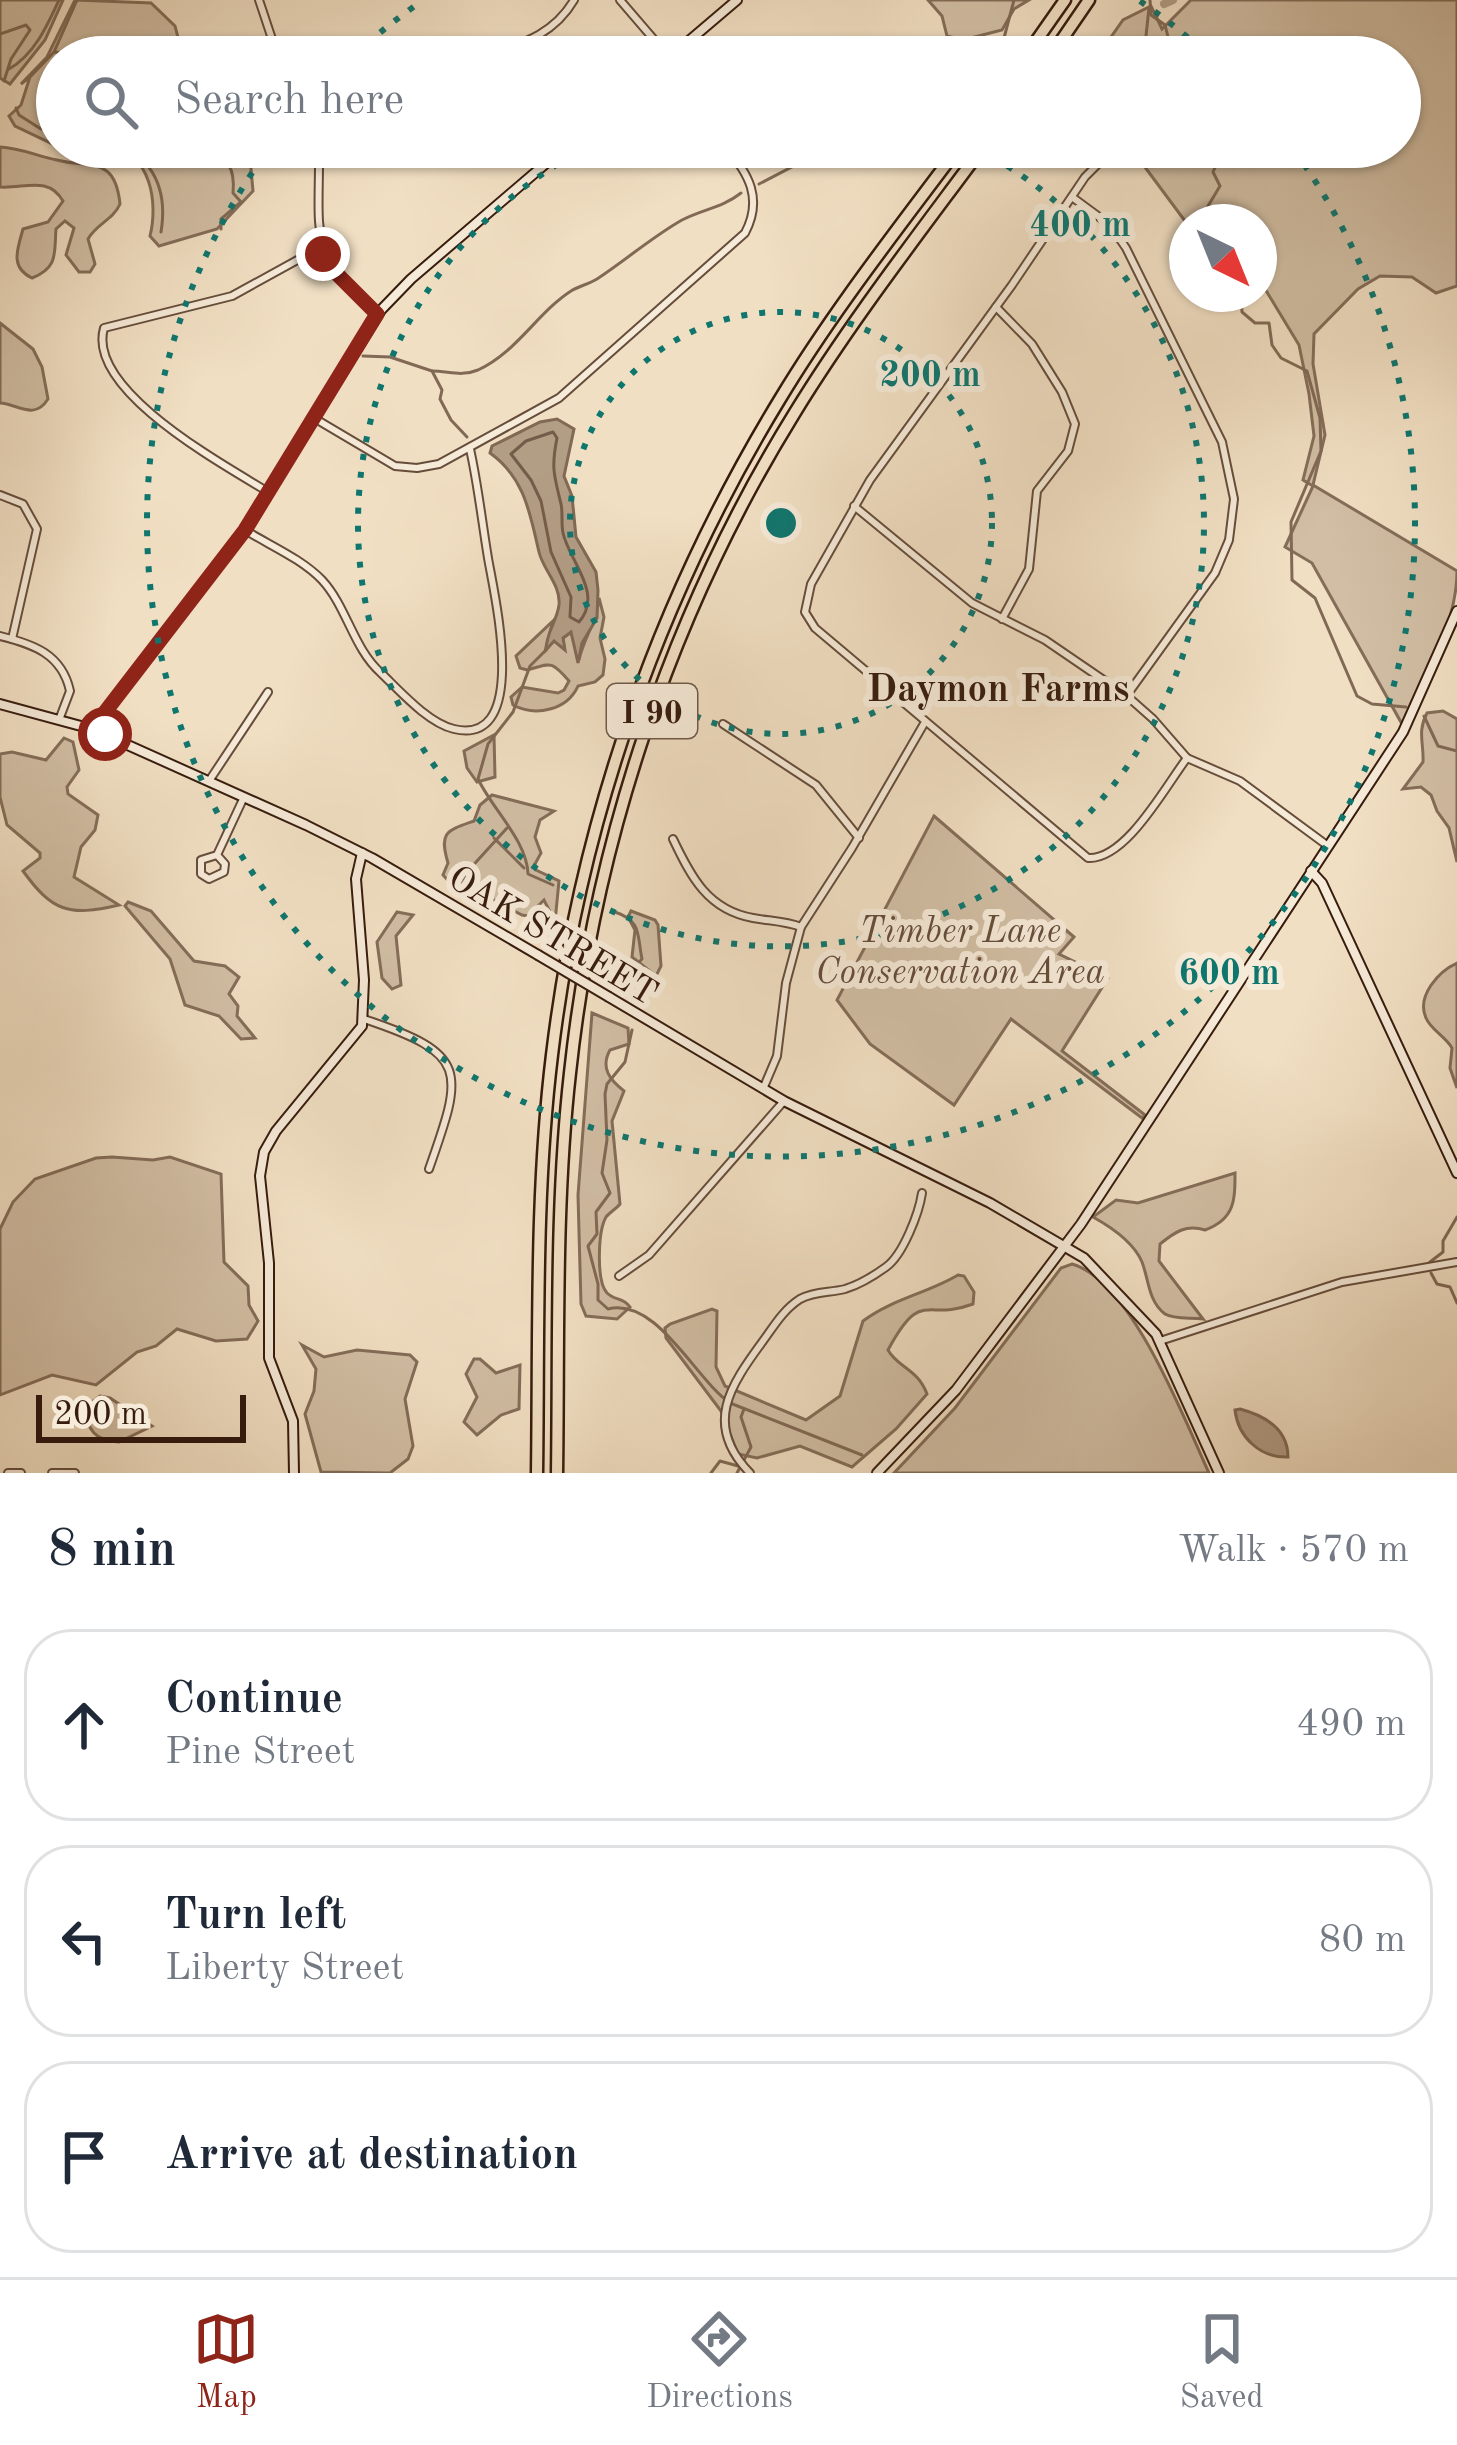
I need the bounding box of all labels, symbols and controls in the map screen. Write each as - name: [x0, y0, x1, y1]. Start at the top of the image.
- search box: [36, 36, 1421, 168]
- icon: search: [78, 69, 144, 135]
- text: Search here: [174, 79, 404, 124]
- north arrow: [1169, 204, 1277, 312]
- text: 400 m: [1029, 209, 1131, 245]
- route end: [296, 227, 350, 281]
- text: 200 m: [879, 359, 981, 395]
- centre of rings: [760, 502, 802, 544]
- district label: Daymon Farms: [867, 671, 1129, 710]
- road number: I 90: [607, 684, 697, 738]
- route start: [78, 707, 132, 761]
- street label: OAK STREET: [441, 861, 663, 1014]
- park label: Timber Lane Conservation Area: [815, 915, 1105, 992]
- text: 600 m: [1178, 957, 1280, 993]
- scale bar: [36, 1389, 246, 1442]
- text: 200 m: [54, 1399, 147, 1432]
- text: 8 min: [48, 1526, 176, 1577]
- text: Walk · 570 m: [1178, 1531, 1409, 1570]
- text: Continue: [165, 1678, 343, 1723]
- icon: ahead: [51, 1692, 117, 1758]
- text: 490 m: [1296, 1705, 1406, 1744]
- text: Pine Street: [165, 1733, 355, 1772]
- text: Turn left: [165, 1894, 346, 1939]
- icon: left: [51, 1908, 117, 1974]
- text: 80 m: [1319, 1921, 1406, 1960]
- text: Liberty Street: [165, 1949, 404, 1988]
- icon: arrive: [51, 2124, 117, 2190]
- text: Arrive at destination: [165, 2134, 578, 2179]
- tab: Map: [193, 2306, 259, 2419]
- tab: Directions: [646, 2306, 793, 2419]
- tab: Saved: [1180, 2306, 1264, 2419]

